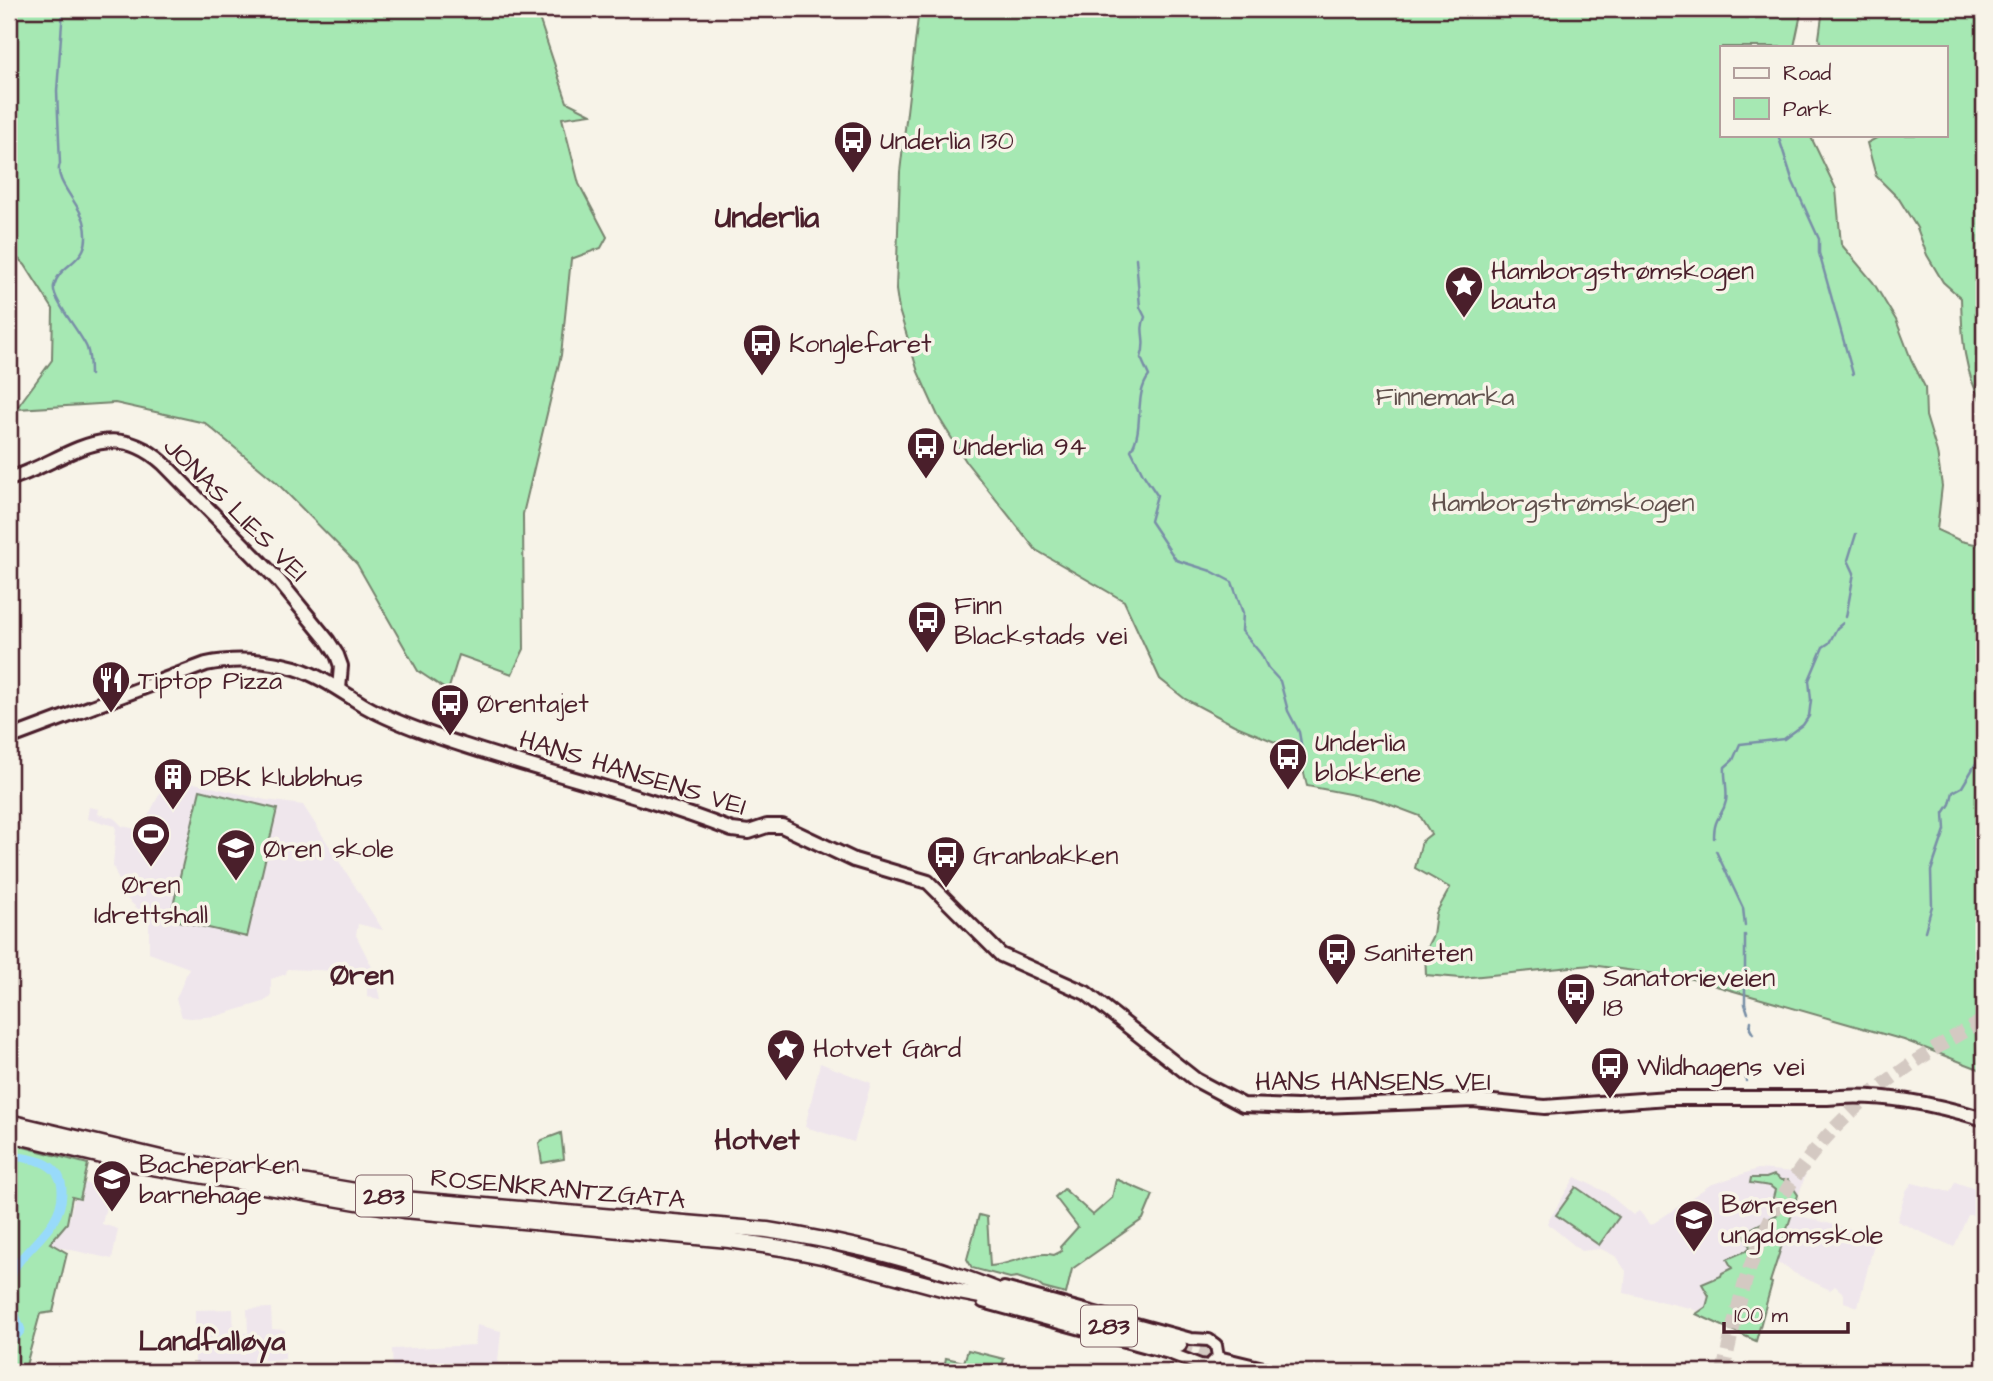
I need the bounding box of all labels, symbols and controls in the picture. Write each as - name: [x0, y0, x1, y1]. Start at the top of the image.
- legend: [1720, 46, 1948, 136]
- text: Road: [1783, 59, 1831, 88]
- text: Park: [1783, 95, 1832, 124]
- bus stop icon: Underlia 130: [832, 119, 874, 174]
- place label: Underlia 130: [880, 123, 1014, 159]
- district label: Underlia: [715, 197, 820, 239]
- place label: Hamborgstrømskogen bauta: [1491, 253, 1754, 319]
- place icon: Hamborgstrømskogen bauta: [1443, 264, 1485, 319]
- bus stop icon: Konglefaret: [741, 322, 783, 377]
- place label: Konglefaret: [789, 326, 932, 364]
- park label: Finnemarka: [1375, 379, 1515, 415]
- bus stop icon: Underlia 94: [905, 425, 947, 480]
- street label: JONAS LIES VEI: [155, 429, 316, 590]
- place label: Underlia 94: [953, 429, 1087, 465]
- park label: Hamborgstrømskogen: [1431, 485, 1695, 523]
- place label: Finn Blackstads vei: [954, 588, 1127, 654]
- bus stop icon: Finn Blackstads vei: [906, 599, 948, 654]
- restaurant icon: Tiptop Pizza: [90, 659, 132, 714]
- place label: Tiptop Pizza: [138, 663, 282, 699]
- bus stop icon: Ørentajet: [429, 682, 471, 737]
- place label: Ørentajet: [477, 686, 589, 722]
- street label: HANS HANSENS VEI: [515, 721, 751, 825]
- place label: Underlia blokkene: [1315, 725, 1421, 791]
- bus stop icon: Underlia blokkene: [1267, 736, 1309, 791]
- building icon: DBK klubbhus: [152, 756, 194, 811]
- place label: DBK klubbhus: [200, 760, 363, 796]
- sports icon: Øren Idrettshall: [130, 813, 172, 868]
- school or university icon: Øren skole: [215, 827, 257, 882]
- place label: Øren skole: [263, 831, 394, 867]
- bus stop icon: Granbakken: [925, 834, 967, 889]
- place label: Granbakken: [973, 838, 1118, 874]
- place label: Øren Idrettshall: [94, 867, 208, 933]
- bus stop icon: Saniteten: [1316, 931, 1358, 986]
- place label: Saniteten: [1364, 935, 1473, 971]
- district label: Øren: [330, 956, 394, 995]
- place label: Sanatorieveien 18: [1603, 960, 1775, 1026]
- bus stop icon: Sanatorieveien 18: [1555, 971, 1597, 1026]
- place icon: Hotvet Gård: [765, 1027, 807, 1082]
- place label: Hotvet Gård: [813, 1031, 961, 1067]
- bus stop icon: Wildhagens vei: [1589, 1045, 1631, 1100]
- place label: Wildhagens vei: [1637, 1049, 1804, 1087]
- street label: HANS HANSENS VEI: [1255, 1064, 1491, 1100]
- district label: Hotvet: [714, 1121, 800, 1160]
- place label: Bacheparken barnehage: [139, 1147, 299, 1215]
- school or university icon: Bacheparken barnehage: [91, 1158, 133, 1213]
- street label: ROSENKRANTZGATA: [429, 1160, 687, 1218]
- road number: 283: [356, 1176, 412, 1216]
- place label: Børresen ungdomsskole: [1721, 1187, 1884, 1255]
- school or university icon: Børresen ungdomsskole: [1673, 1198, 1715, 1253]
- scale bar: [1724, 1290, 1848, 1334]
- text: 100 m: [1734, 1301, 1789, 1330]
- road number: 283: [1081, 1306, 1137, 1346]
- district label: Landfalløya: [138, 1322, 286, 1364]

